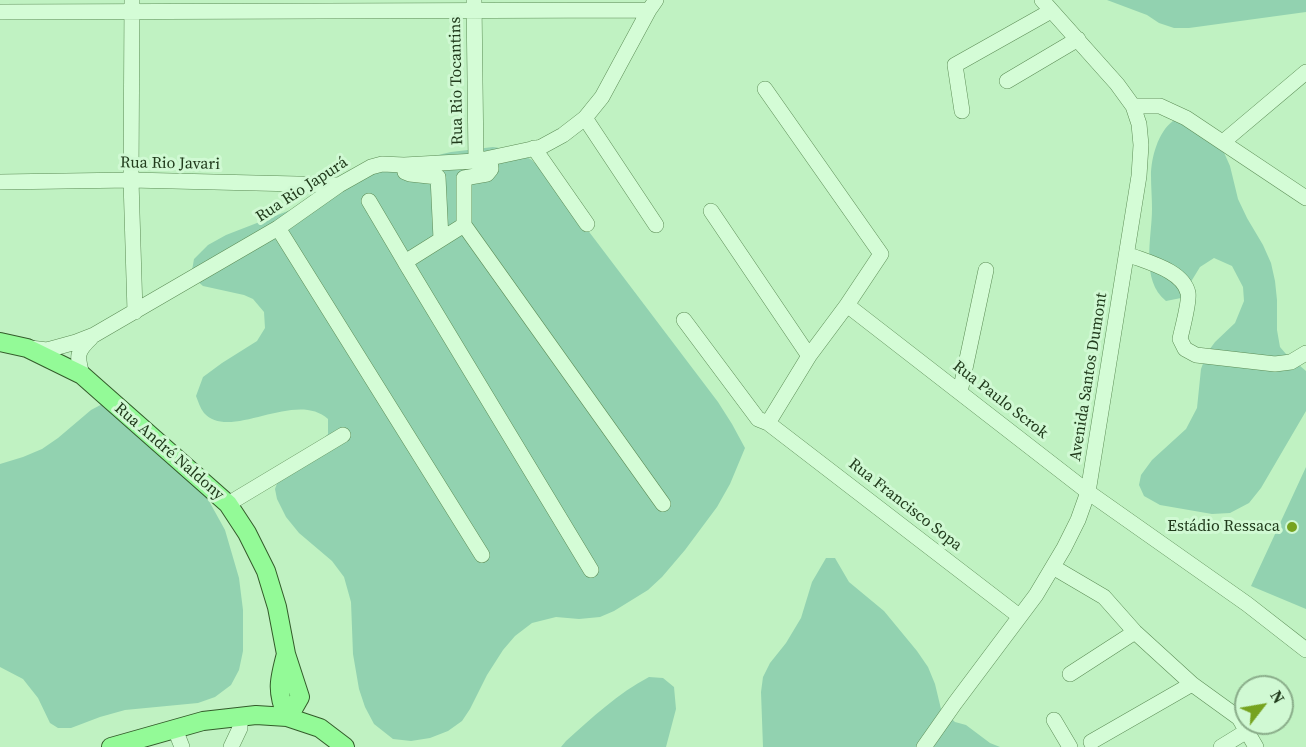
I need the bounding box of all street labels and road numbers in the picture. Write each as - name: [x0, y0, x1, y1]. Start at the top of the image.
- street label: Rua Rio Tocantins: [446, 17, 468, 145]
- street label: Rua Rio Japurá: [252, 153, 352, 227]
- street label: Rua Rio Javari: [120, 154, 220, 174]
- street label: Avenida Santos Dumont: [1066, 292, 1112, 462]
- street label: Rua Paulo Scrok: [949, 357, 1051, 443]
- street label: Rua André Naldony: [110, 399, 228, 505]
- street label: Rua Francisco Sopa: [844, 455, 966, 555]

